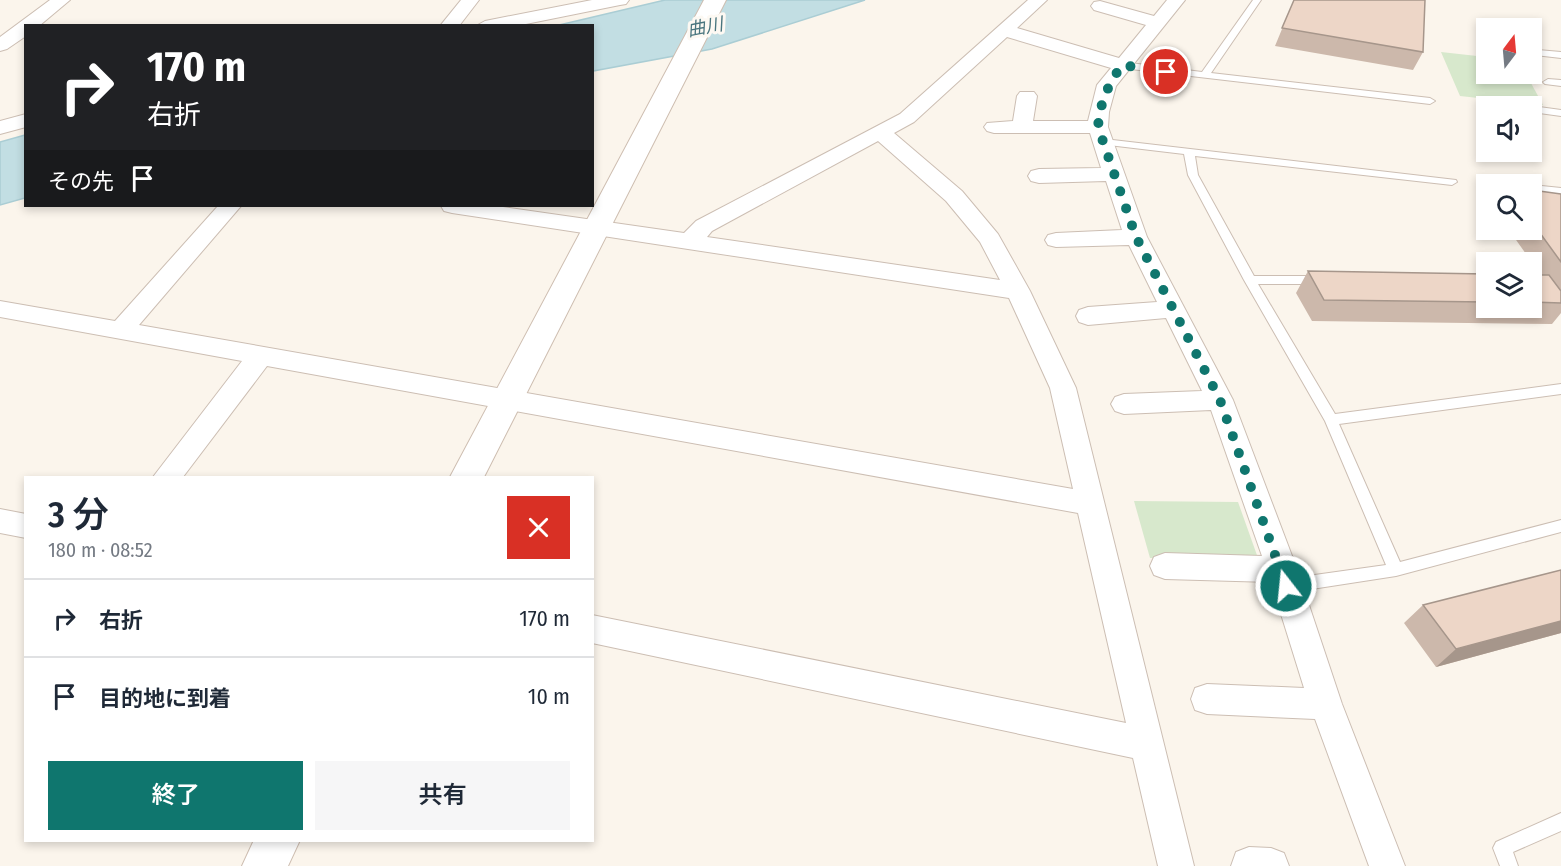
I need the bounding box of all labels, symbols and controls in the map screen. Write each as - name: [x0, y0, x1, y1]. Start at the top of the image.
- water label: 曲川: [685, 12, 727, 41]
- north arrow: [1476, 18, 1542, 84]
- map controls: [1476, 18, 1542, 318]
- text: 170 m: [147, 42, 246, 92]
- pin: [1140, 46, 1191, 97]
- icon: right: [48, 48, 126, 126]
- icon: arrive: [1149, 55, 1182, 88]
- button: sound: [1476, 96, 1542, 162]
- text: 右折: [147, 99, 201, 131]
- icon: arrive: [126, 162, 159, 195]
- text: その先: [48, 168, 114, 195]
- button: search: [1476, 174, 1542, 240]
- button: layers: [1476, 252, 1542, 318]
- text: 3 分: [48, 493, 109, 537]
- button: close: [507, 496, 570, 559]
- text: 180 m · 08:52: [48, 538, 152, 562]
- position arrow: [1254, 554, 1318, 618]
- icon: right: [48, 602, 81, 635]
- text: 170 m: [519, 605, 570, 632]
- text: 右折: [99, 607, 143, 634]
- icon: arrive: [48, 680, 81, 713]
- text: 10 m: [528, 683, 570, 710]
- text: 目的地に到着: [99, 685, 231, 712]
- button: 終了: [48, 761, 303, 830]
- button: 共有: [315, 761, 570, 830]

